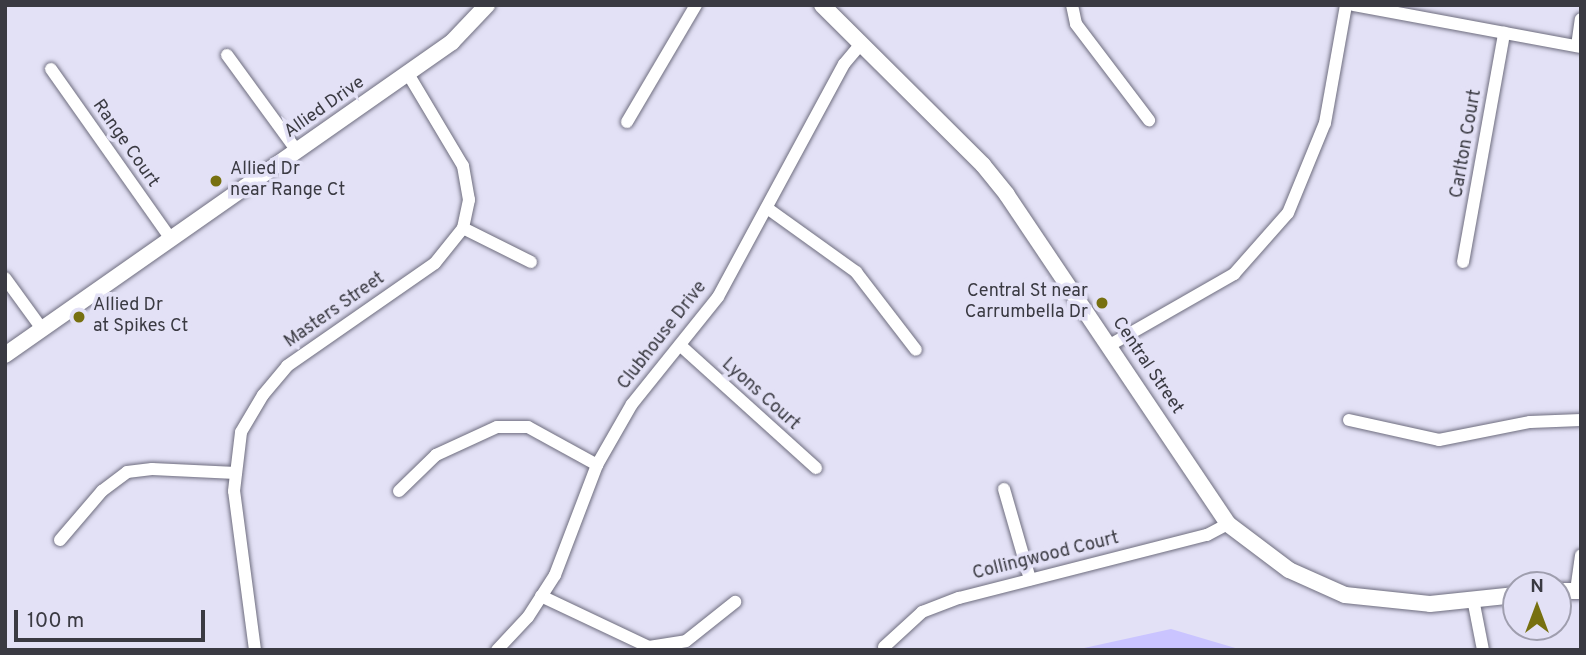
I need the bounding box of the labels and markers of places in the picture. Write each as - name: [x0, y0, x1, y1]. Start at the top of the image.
- place label: Allied Dr near Range Ct: [230, 160, 345, 202]
- marker: Allied Dr near Range Ct: [208, 173, 224, 189]
- place label: Central St near Carrumbella Dr: [965, 282, 1088, 324]
- marker: Central St near Carrumbella Dr: [1094, 295, 1110, 311]
- place label: Allied Dr at Spikes Ct: [93, 296, 188, 338]
- marker: Allied Dr at Spikes Ct: [71, 309, 87, 325]

